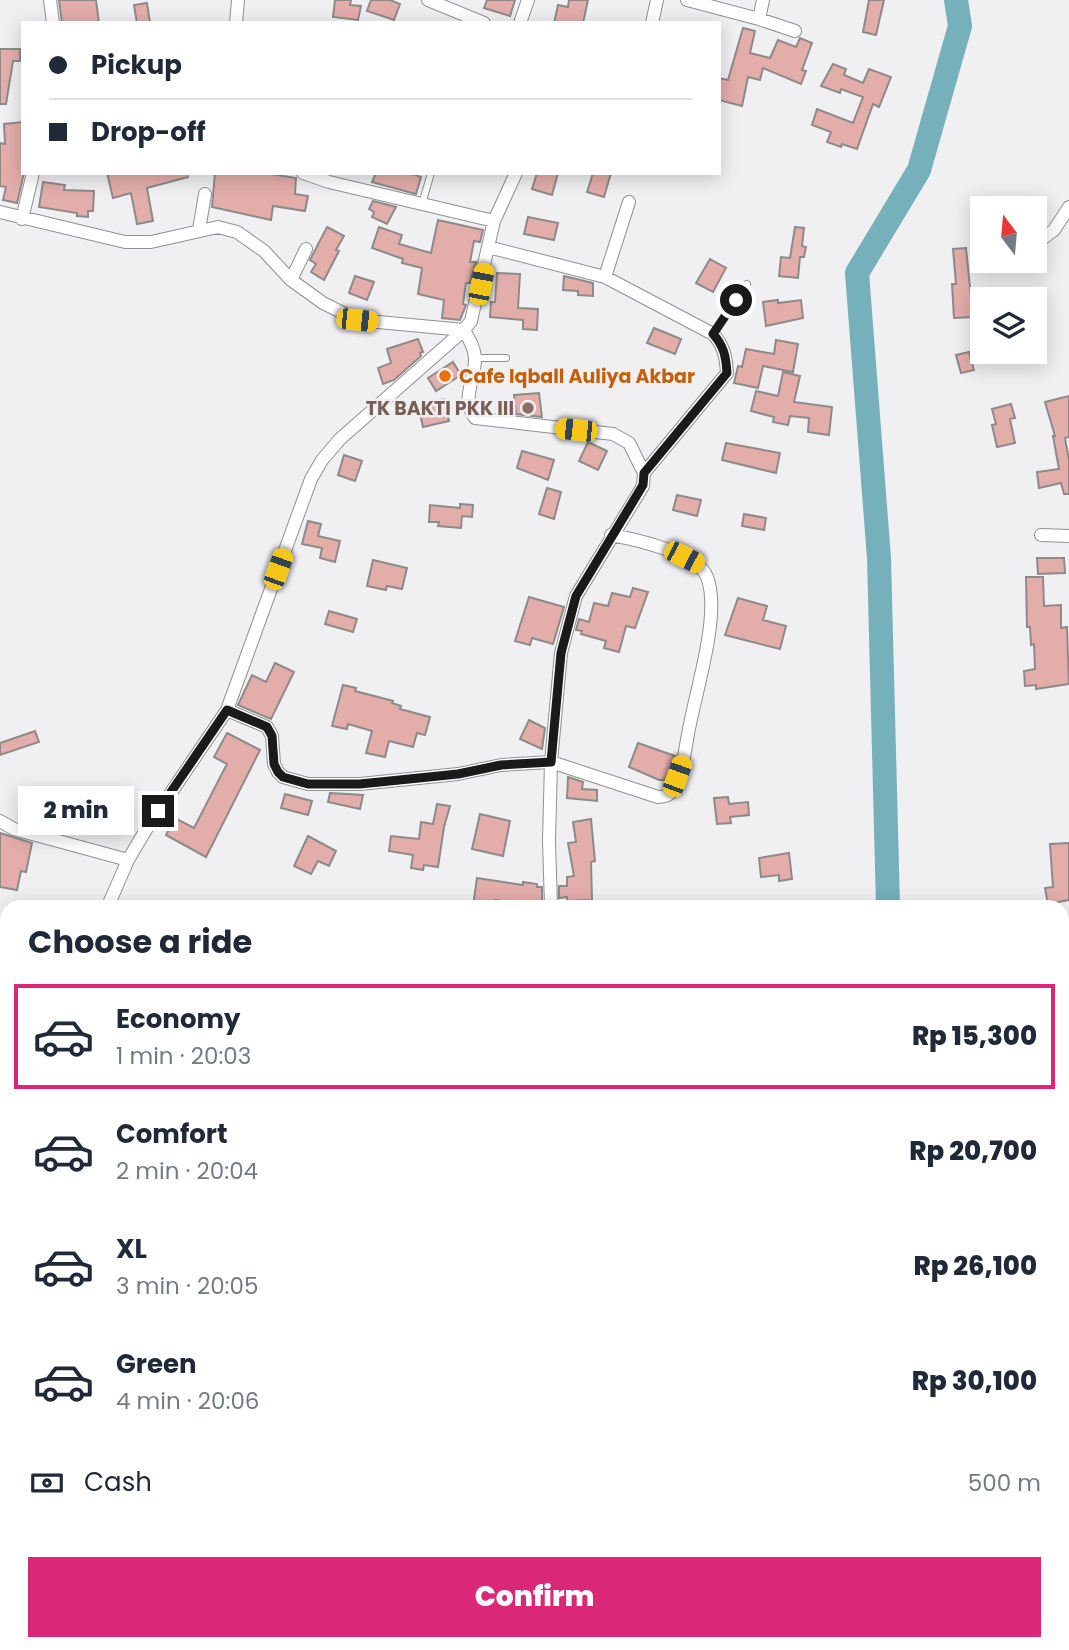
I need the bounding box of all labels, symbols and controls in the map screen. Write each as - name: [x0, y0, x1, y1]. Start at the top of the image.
- text: Pickup: [91, 47, 182, 83]
- text: Drop-off: [91, 114, 206, 150]
- north arrow: [970, 196, 1046, 273]
- map controls: [970, 196, 1047, 364]
- car: [467, 261, 496, 307]
- route start: [720, 284, 752, 316]
- button: layers: [970, 287, 1047, 364]
- car: [336, 307, 379, 333]
- place label: Cafe Iqball Auliya Akbar: [459, 363, 695, 390]
- marker: Cafe Iqball Auliya Akbar: [437, 368, 453, 384]
- place label: TK BAKTI PKK III: [366, 395, 514, 422]
- marker: TK BAKTI PKK III: [520, 400, 536, 416]
- car: [555, 417, 598, 443]
- car: [661, 538, 708, 576]
- car: [261, 546, 296, 592]
- car: [660, 753, 695, 799]
- callout: 2 min: [18, 786, 134, 836]
- text: 2 min: [44, 794, 108, 826]
- route end: [142, 795, 174, 827]
- text: Choose a ride: [28, 919, 252, 964]
- text: Economy: [116, 1001, 240, 1037]
- icon: car: [32, 1005, 95, 1068]
- text: Rp 15,300: [912, 1018, 1037, 1054]
- text: 1 min · 20:03: [116, 1040, 251, 1072]
- text: Comfort: [116, 1116, 228, 1152]
- icon: car: [32, 1120, 95, 1183]
- text: Rp 20,700: [909, 1133, 1037, 1169]
- text: 2 min · 20:04: [116, 1155, 258, 1187]
- text: XL: [116, 1231, 147, 1267]
- icon: car: [32, 1235, 95, 1298]
- text: Rp 26,100: [913, 1248, 1037, 1284]
- text: 3 min · 20:05: [116, 1270, 258, 1302]
- text: Green: [116, 1346, 197, 1382]
- icon: car: [32, 1350, 95, 1413]
- text: Rp 30,100: [912, 1363, 1037, 1399]
- text: 4 min · 20:06: [116, 1385, 259, 1417]
- icon: cash: [28, 1464, 66, 1502]
- text: Cash: [84, 1464, 152, 1500]
- text: 500 m: [968, 1467, 1041, 1499]
- button: Confirm: [28, 1557, 1041, 1637]

